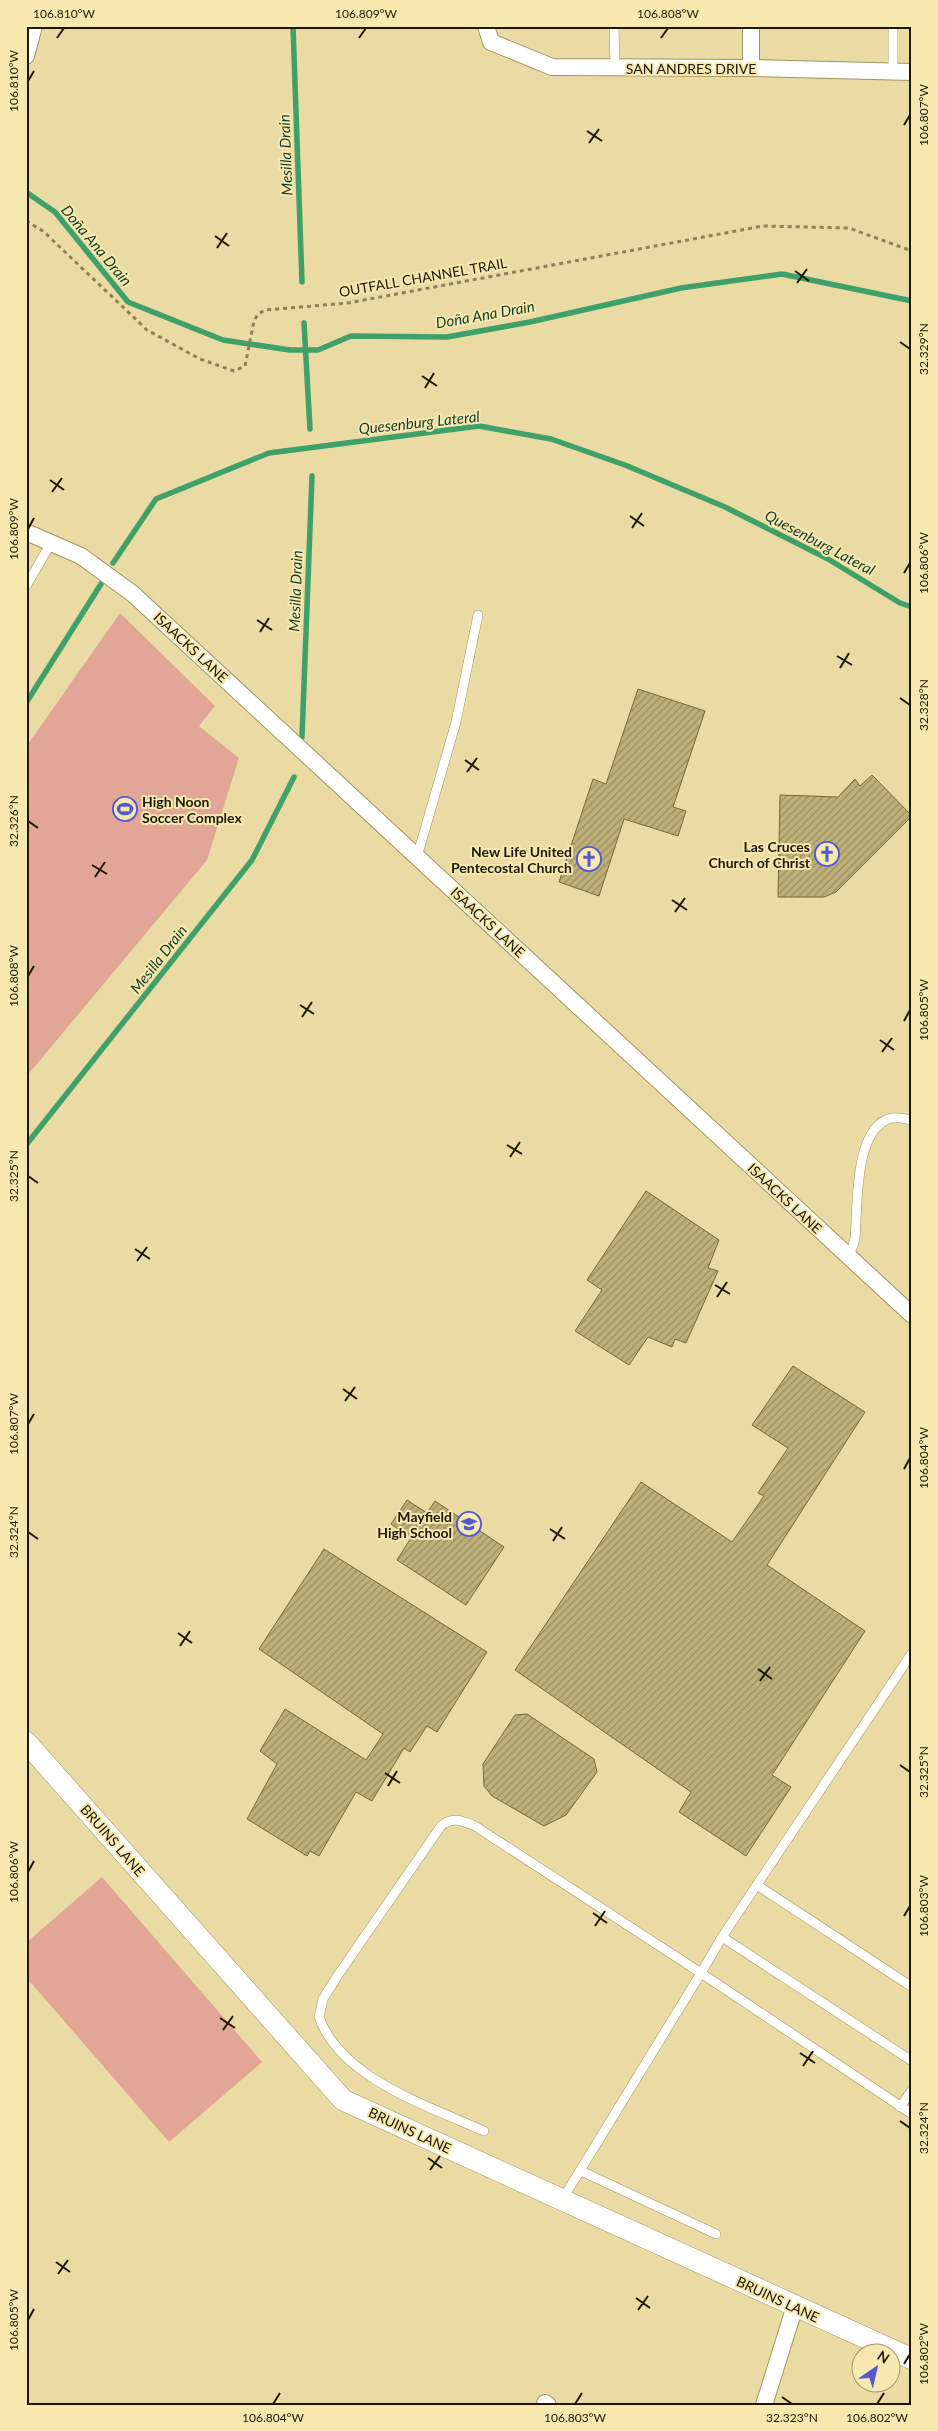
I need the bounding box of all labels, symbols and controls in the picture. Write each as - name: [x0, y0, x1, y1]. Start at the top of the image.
- text: 106.810°W: [33, 6, 96, 21]
- text: 106.809°W: [335, 6, 398, 21]
- text: 106.808°W: [637, 6, 700, 21]
- text: 106.810°W: [6, 49, 21, 112]
- street label: SAN ANDRES DRIVE: [626, 60, 756, 77]
- text: 106.807°W: [916, 83, 931, 146]
- water label: Mesilla Drain: [275, 114, 295, 196]
- water label: Doña Ana Drain: [58, 201, 136, 289]
- street label: OUTFALL CHANNEL TRAIL: [338, 254, 508, 300]
- water label: Doña Ana Drain: [434, 296, 536, 332]
- text: 32.329°N: [916, 323, 931, 375]
- water label: Quesenburg Lateral: [358, 407, 481, 437]
- text: 106.809°W: [6, 497, 21, 560]
- water label: Quesenburg Lateral: [762, 505, 878, 579]
- text: 106.806°W: [916, 531, 931, 594]
- water label: Mesilla Drain: [285, 550, 305, 632]
- street label: ISAACKS LANE: [150, 608, 232, 686]
- text: 32.328°N: [916, 679, 931, 731]
- place label: High Noon Soccer Complex: [142, 793, 242, 826]
- text: 32.326°N: [6, 795, 21, 847]
- sports icon: High Noon Soccer Complex: [112, 796, 138, 822]
- place label: Las Cruces Church of Christ: [709, 838, 811, 871]
- church icon: Las Cruces Church of Christ: [814, 841, 840, 867]
- place label: New Life United Pentecostal Church: [451, 843, 572, 876]
- church icon: New Life United Pentecostal Church: [576, 846, 602, 872]
- street label: ISAACKS LANE: [447, 883, 529, 961]
- water label: Mesilla Drain: [126, 921, 190, 997]
- text: 106.808°W: [6, 944, 21, 1007]
- text: 106.805°W: [916, 978, 931, 1041]
- text: 32.325°N: [6, 1150, 21, 1202]
- street label: ISAACKS LANE: [744, 1159, 826, 1237]
- text: 106.807°W: [6, 1392, 21, 1455]
- text: 106.804°W: [916, 1426, 931, 1489]
- text: 32.324°N: [6, 1506, 21, 1558]
- place label: Mayfield High School: [377, 1508, 452, 1541]
- school or university icon: Mayfield High School: [456, 1511, 482, 1537]
- text: 32.325°N: [916, 1746, 931, 1798]
- street label: BRUINS LANE: [77, 1801, 149, 1879]
- text: 106.806°W: [6, 1840, 21, 1903]
- text: 106.803°W: [916, 1874, 931, 1937]
- text: 32.324°N: [916, 2102, 931, 2154]
- street label: BRUINS LANE: [366, 2103, 454, 2157]
- street label: BRUINS LANE: [734, 2272, 822, 2326]
- text: 106.805°W: [6, 2288, 21, 2351]
- text: 106.802°W: [916, 2322, 931, 2385]
- north arrow: [850, 2344, 900, 2394]
- text: N: [874, 2347, 893, 2367]
- text: 106.804°W: [242, 2410, 305, 2425]
- text: 106.803°W: [544, 2410, 607, 2425]
- text: 32.323°N: [766, 2410, 818, 2425]
- text: 106.802°W: [846, 2410, 909, 2425]

